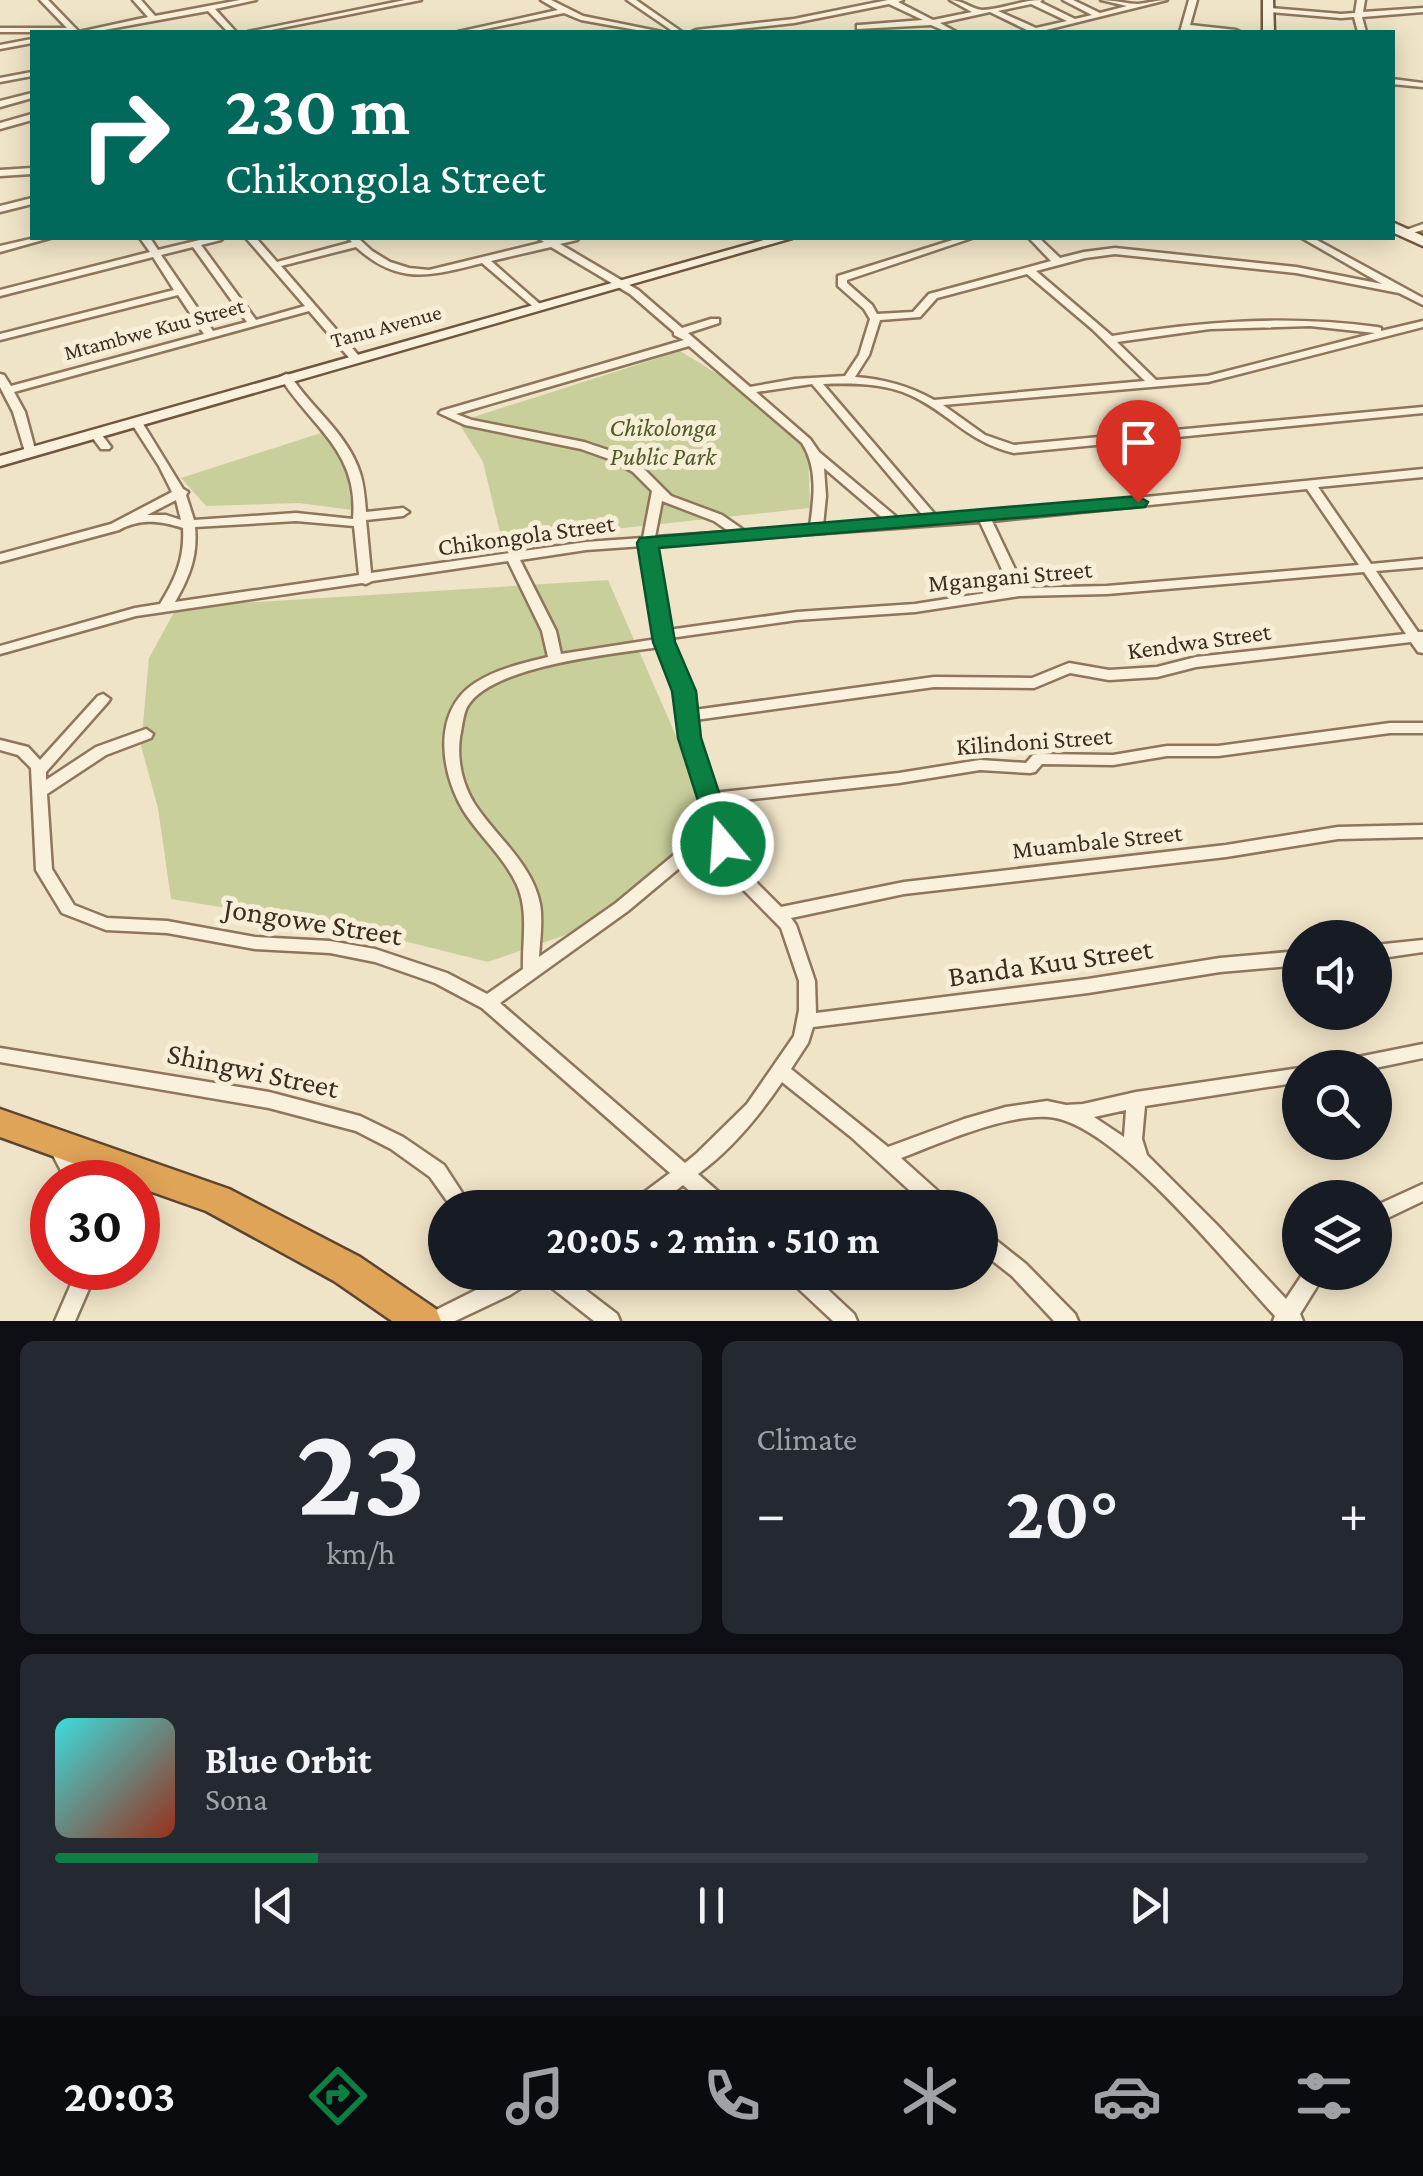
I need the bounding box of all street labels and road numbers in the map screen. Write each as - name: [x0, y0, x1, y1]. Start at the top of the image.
- street label: Mtambwe Kuu Street: [61, 293, 248, 365]
- street label: Tanu Avenue: [328, 299, 444, 353]
- street label: Chikongola Street: [436, 509, 617, 562]
- street label: Mgangani Street: [927, 555, 1094, 598]
- street label: Kendwa Street: [1125, 617, 1273, 664]
- street label: Kilindoni Street: [955, 722, 1114, 760]
- street label: Muambale Street: [1011, 819, 1184, 863]
- street label: Jongowe Street: [218, 890, 405, 953]
- street label: Banda Kuu Street: [946, 931, 1155, 993]
- street label: Shingwi Street: [164, 1036, 343, 1105]

